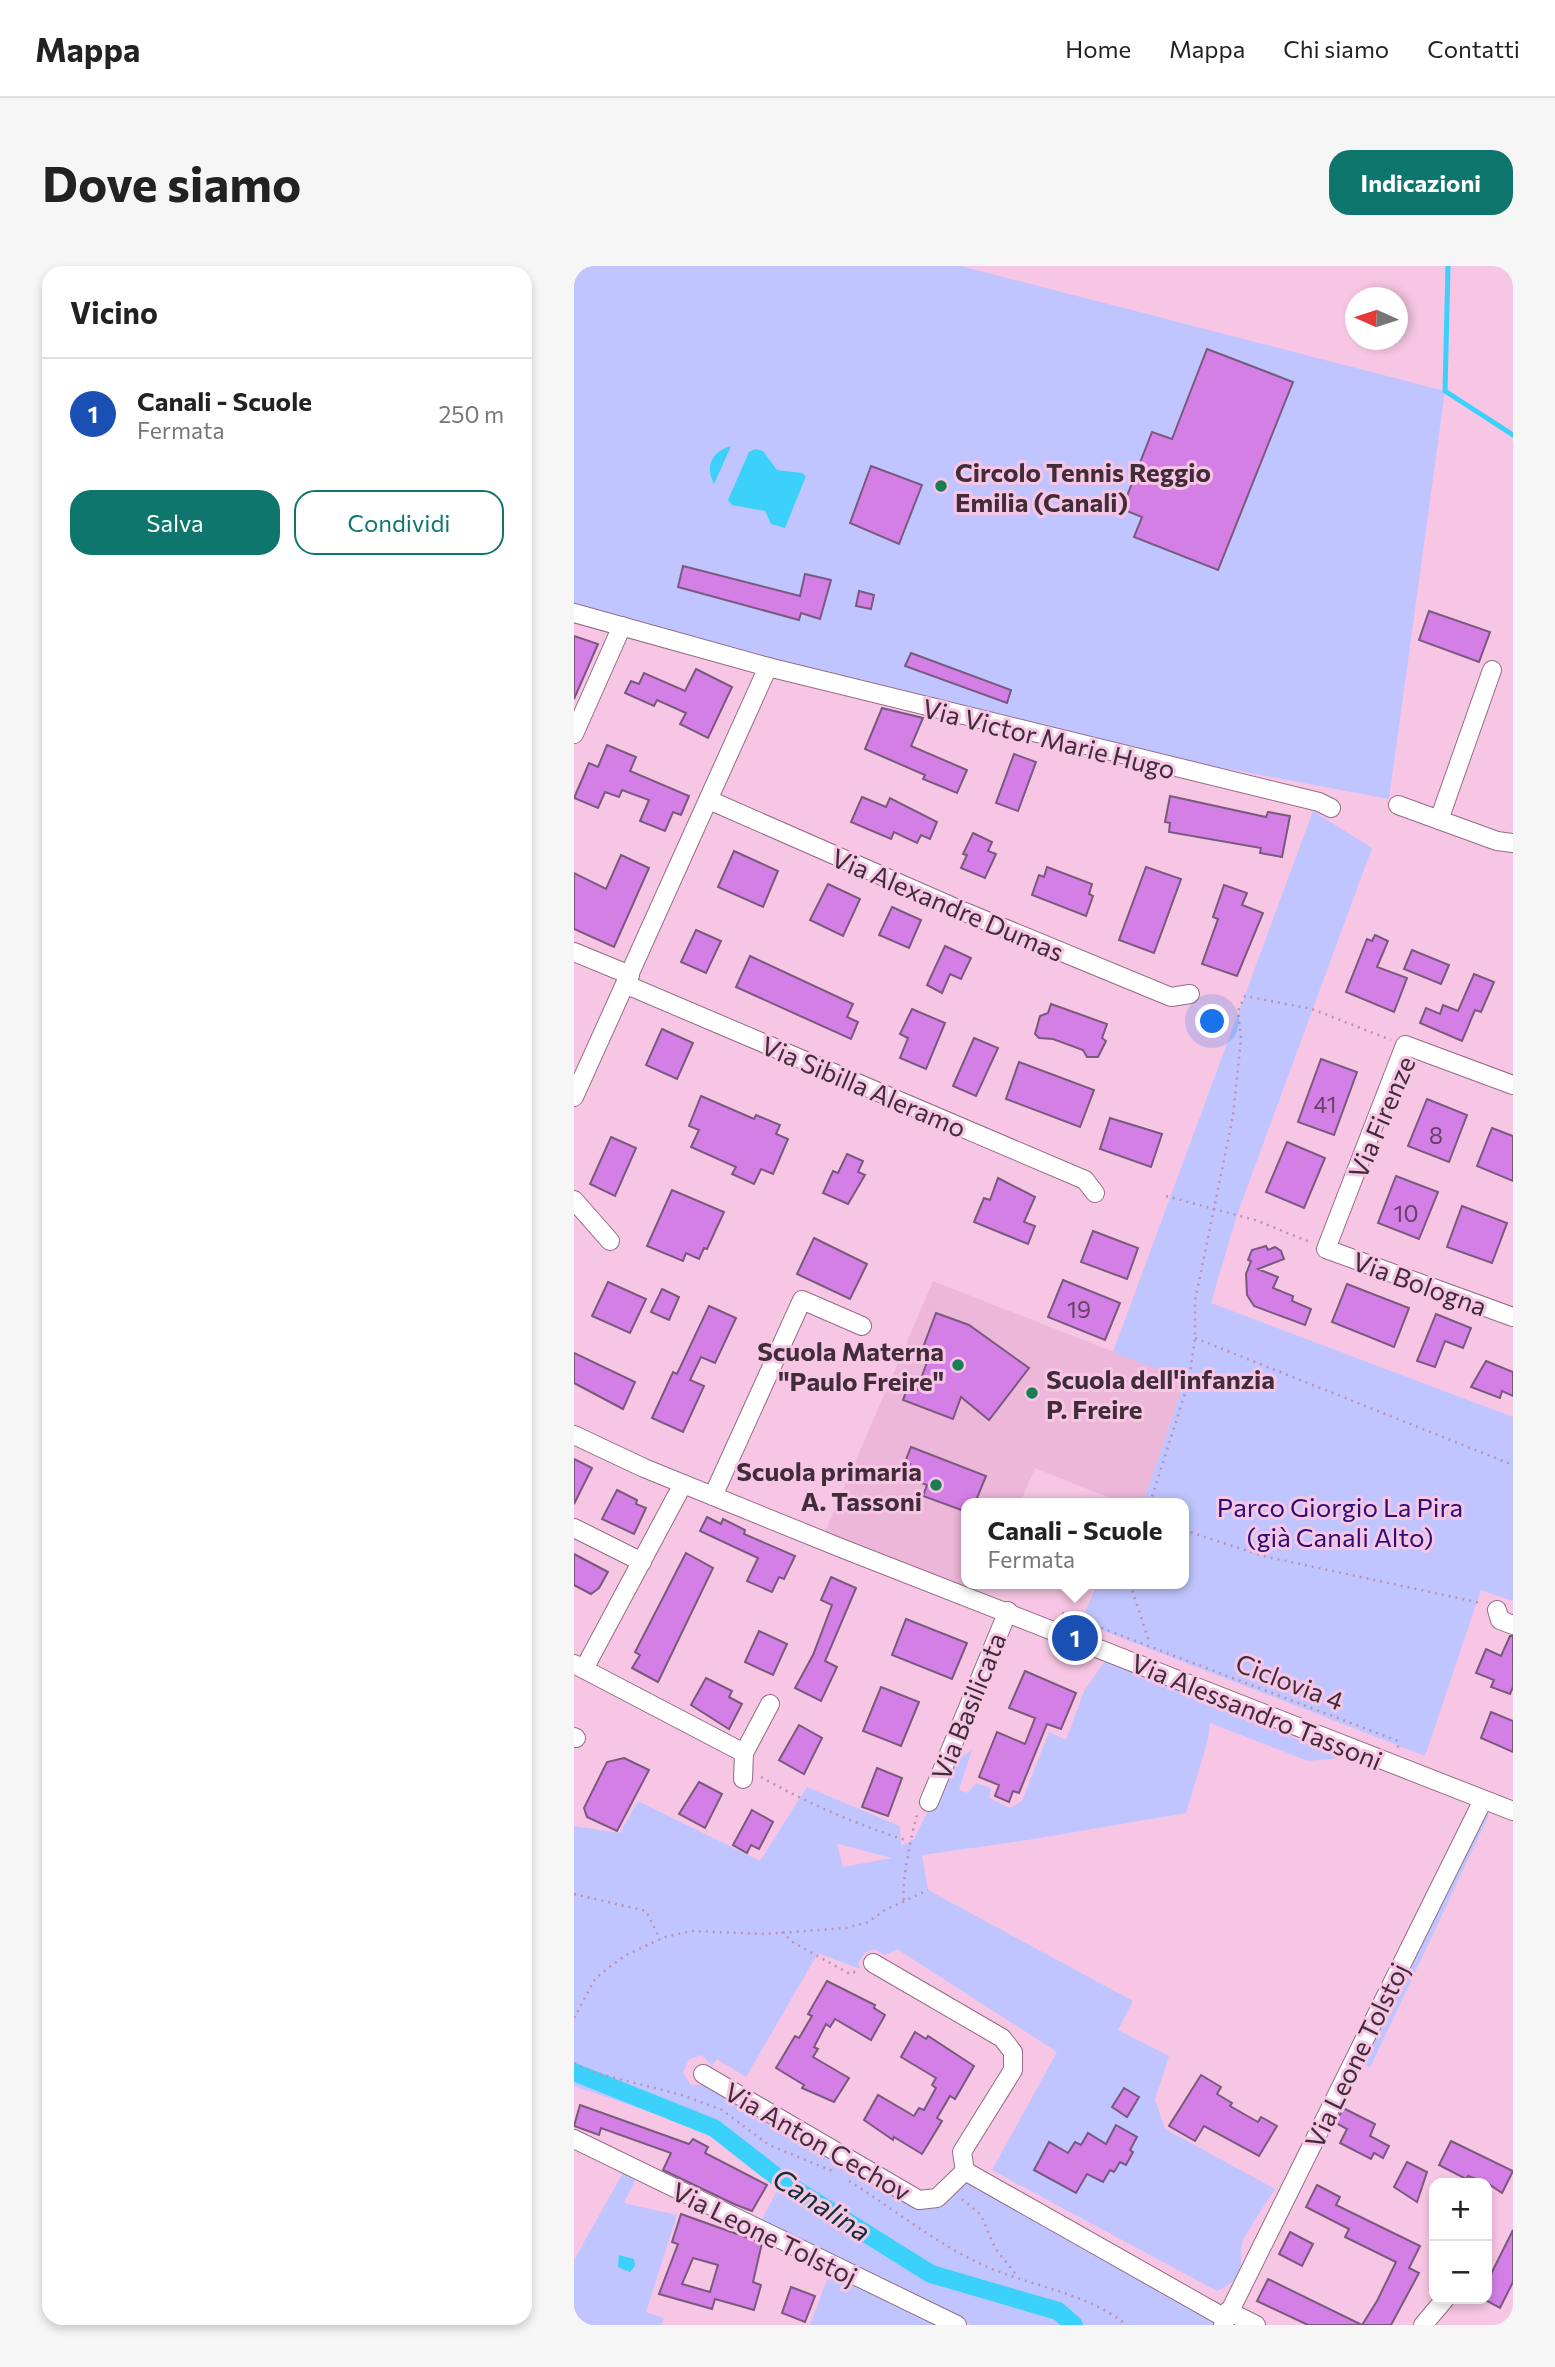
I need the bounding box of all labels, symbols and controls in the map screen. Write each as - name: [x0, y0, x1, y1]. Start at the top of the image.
- text: Mappa: [35, 28, 140, 69]
- text: Home: [1065, 34, 1131, 63]
- text: Mappa: [1169, 34, 1245, 63]
- text: Chi siamo: [1283, 34, 1389, 63]
- text: Contatti: [1427, 34, 1520, 63]
- button: Indicazioni: [1329, 150, 1513, 215]
- text: Dove siamo: [42, 152, 301, 212]
- north arrow: [1345, 287, 1408, 350]
- text: Vicino: [70, 293, 158, 330]
- text: Canali - Scuole: [137, 385, 312, 416]
- text: 1: [88, 400, 98, 428]
- text: 250 m: [439, 400, 504, 428]
- text: Fermata: [137, 416, 225, 444]
- place label: Circolo Tennis Reggio Emilia (Canali): [955, 456, 1211, 517]
- marker: Circolo Tennis Reggio Emilia (Canali): [933, 478, 949, 494]
- button: Salva: [70, 490, 280, 555]
- button: Condividi: [294, 490, 504, 555]
- street label: Via Victor Marie Hugo: [919, 692, 1179, 784]
- street label: Via Alexandre Dumas: [827, 841, 1069, 967]
- your location: [1195, 1004, 1229, 1038]
- street label: Via Sibilla Aleramo: [757, 1029, 971, 1143]
- street label: Via Firenze: [1341, 1051, 1421, 1183]
- house number: 41: [1314, 1090, 1336, 1118]
- house number: 8: [1429, 1121, 1443, 1149]
- house number: 10: [1394, 1199, 1418, 1227]
- street label: Via Bologna: [1349, 1244, 1491, 1322]
- house number: 19: [1067, 1295, 1091, 1323]
- place label: Scuola Materna "Paulo Freire": [757, 1335, 944, 1396]
- marker: Scuola Materna "Paulo Freire": [950, 1357, 966, 1373]
- place label: Scuola dell'infanzia P. Freire: [1046, 1363, 1275, 1424]
- marker: Scuola dell'infanzia P. Freire: [1024, 1385, 1040, 1401]
- place label: Scuola primaria A. Tassoni: [736, 1455, 922, 1516]
- marker: Scuola primaria A. Tassoni: [928, 1477, 944, 1493]
- park label: Parco Giorgio La Pira (già Canali Alto): [1217, 1491, 1463, 1552]
- popup: [961, 1498, 1189, 1589]
- text: Canali - Scuole: [988, 1514, 1162, 1545]
- text: Fermata: [988, 1545, 1075, 1573]
- pin: 1: [1052, 1612, 1098, 1664]
- street label: Via Basilicata: [924, 1628, 1012, 1784]
- street label: Via Alessandro Tassoni: [1127, 1646, 1387, 1776]
- street label: Ciclovia 4: [1232, 1646, 1348, 1716]
- street label: Via Leone Tolstoj: [1298, 1957, 1414, 2153]
- street label: Via Anton Cechov: [720, 2075, 916, 2207]
- water label: Canalina: [767, 2160, 877, 2248]
- street label: Via Leone Tolstoj: [667, 2175, 863, 2291]
- map controls: [1429, 2178, 1492, 2304]
- button: +: [1429, 2178, 1492, 2241]
- button: −: [1429, 2241, 1492, 2304]

